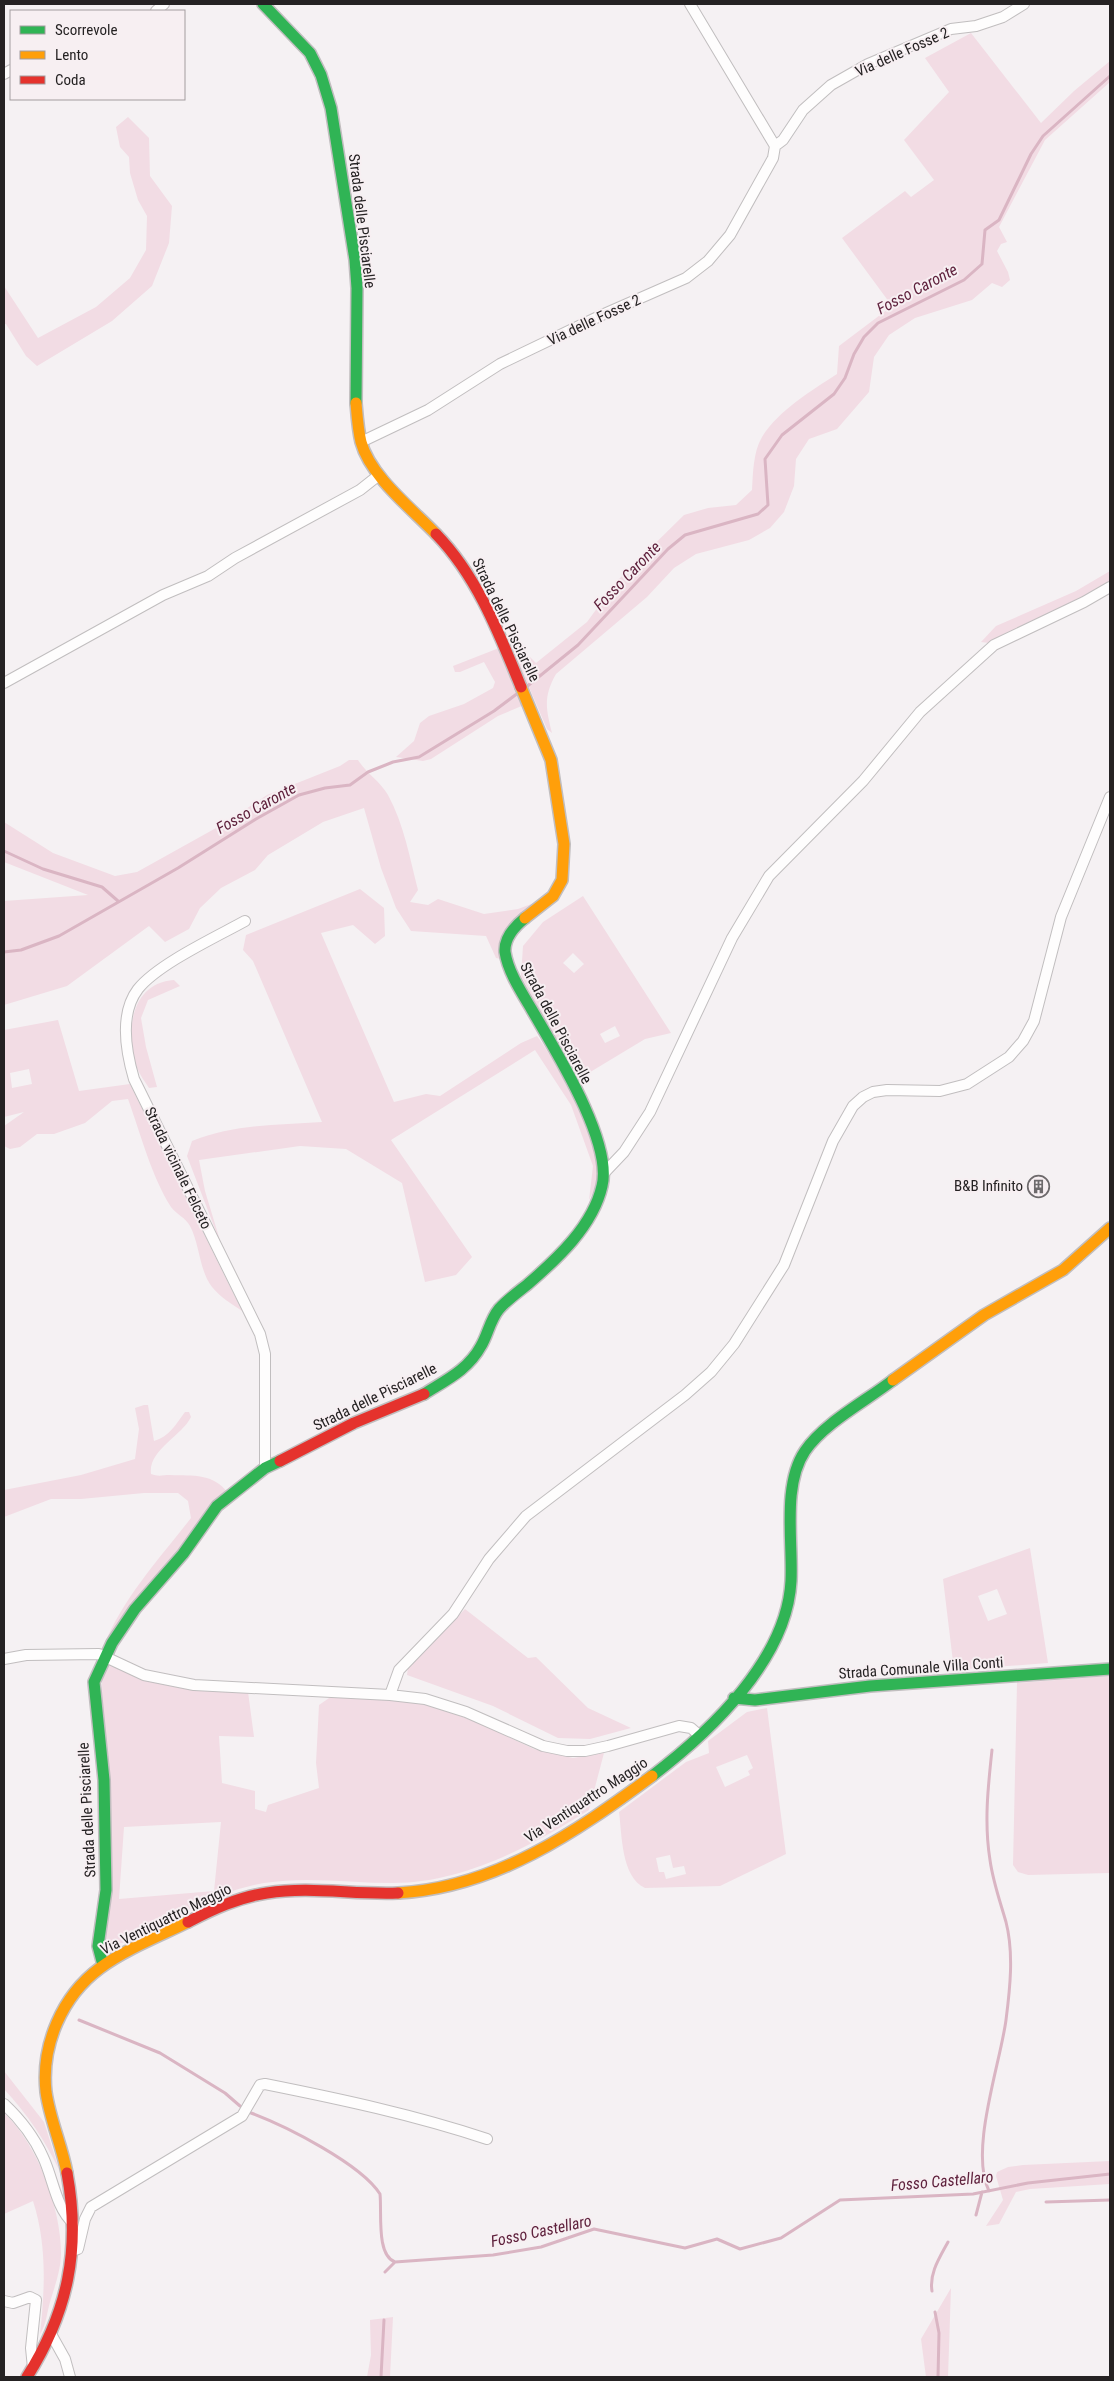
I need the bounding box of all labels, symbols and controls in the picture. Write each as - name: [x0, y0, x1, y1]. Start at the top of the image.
- legend: [10, 10, 185, 100]
- text: Scorrevole: [55, 21, 117, 39]
- street label: Via delle Fosse 2: [852, 23, 952, 81]
- text: Lento: [55, 46, 88, 64]
- text: Coda: [55, 71, 86, 89]
- street label: Strada delle Pisciarelle: [345, 153, 379, 289]
- water label: Fosso Caronte: [873, 260, 961, 318]
- street label: Via delle Fosse 2: [545, 291, 643, 349]
- water label: Fosso Caronte: [589, 538, 665, 614]
- street label: Strada delle Pisciarelle: [468, 555, 544, 685]
- water label: Fosso Caronte: [213, 778, 299, 838]
- street label: Strada delle Pisciarelle: [516, 959, 596, 1087]
- street label: Strada vicinale Felceto: [141, 1104, 215, 1232]
- building icon: B&B Infinito: [1027, 1174, 1051, 1198]
- place label: B&B Infinito: [954, 1177, 1023, 1195]
- street label: Strada delle Pisciarelle: [310, 1359, 440, 1435]
- street label: Strada Comunale Villa Conti: [838, 1653, 1004, 1683]
- street label: Strada delle Pisciarelle: [74, 1742, 100, 1878]
- street label: Via Ventiquattro Maggio: [521, 1753, 651, 1847]
- street label: Via Ventiquattro Maggio: [98, 1880, 234, 1958]
- water label: Fosso Castellaro: [890, 2167, 994, 2195]
- water label: Fosso Castellaro: [489, 2211, 593, 2251]

